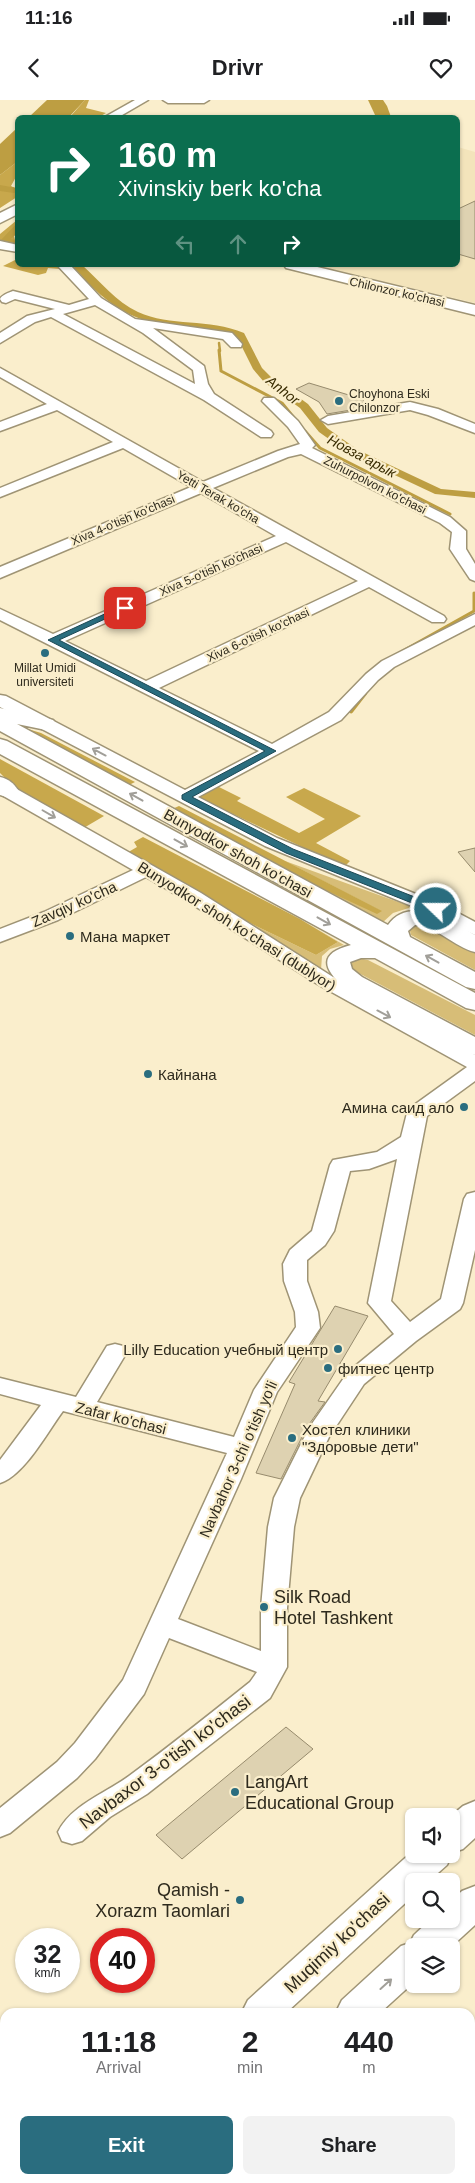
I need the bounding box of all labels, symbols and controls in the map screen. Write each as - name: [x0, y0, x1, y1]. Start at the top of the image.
- text: 11:16: [25, 7, 73, 28]
- icon: back: [20, 54, 48, 82]
- icon: heart: [427, 54, 455, 82]
- text: Drivr: [212, 55, 263, 80]
- icon: right: [35, 135, 100, 200]
- text: 160 m: [118, 135, 217, 174]
- text: Xivinskiy berk ko'cha: [118, 176, 322, 201]
- icon: left: [171, 230, 199, 258]
- icon: ahead: [224, 230, 252, 258]
- icon: right: [277, 230, 305, 258]
- street label: Chilonzor ko'chasi: [348, 274, 446, 310]
- water label: Anhor: [263, 372, 304, 409]
- place label: Choyhona Eski Chilonzor: [349, 387, 430, 415]
- marker: Choyhona Eski Chilonzor: [333, 395, 345, 407]
- water label: Новза арык: [325, 431, 400, 481]
- street label: Zuhurpolvon ko'chasi: [321, 453, 429, 517]
- street label: Yetti Terak ko'cha: [174, 468, 262, 526]
- street label: Xiva 4-o'tish ko'chasi: [69, 492, 177, 548]
- street label: Xiva 5-o'tish ko'chasi: [157, 541, 265, 599]
- pin: [104, 587, 146, 629]
- icon: arrive: [111, 594, 139, 622]
- street label: Xiva 6-o'tish ko'chasi: [205, 605, 311, 665]
- marker: Millat Umidi universiteti: [39, 647, 51, 659]
- place label: Millat Umidi universiteti: [14, 661, 76, 689]
- one-way arrow: [92, 747, 107, 756]
- one-way arrow: [129, 792, 144, 801]
- street label: Bunyodkor shoh ko'chasi: [161, 805, 315, 901]
- one-way arrow: [42, 810, 56, 820]
- one-way arrow: [174, 838, 189, 848]
- street label: Bunyodkor shoh koʻchasi (dublyor): [135, 858, 339, 994]
- street label: Zavqiy ko'cha: [29, 877, 120, 930]
- position arrow: [409, 882, 461, 934]
- one-way arrow: [316, 917, 331, 926]
- place label: Мана маркет: [80, 928, 170, 945]
- marker: Мана маркет: [64, 930, 76, 942]
- one-way arrow: [425, 954, 440, 964]
- one-way arrow: [377, 1009, 392, 1019]
- place label: Кайнана: [158, 1066, 217, 1083]
- marker: Кайнана: [142, 1068, 154, 1080]
- place label: Амина саид ало: [342, 1099, 454, 1116]
- marker: Амина саид ало: [458, 1101, 470, 1113]
- place label: Lilly Education учебный центр: [123, 1341, 328, 1358]
- marker: Lilly Education учебный центр: [332, 1343, 344, 1355]
- place label: фитнес центр: [338, 1360, 434, 1377]
- marker: фитнес центр: [322, 1362, 334, 1374]
- street label: Navbahor 3-chi o'tish yo'li: [196, 1378, 280, 1540]
- street label: Zafar ko'chasi: [74, 1399, 168, 1437]
- place label: Хостел клиники "Здоровые дети": [302, 1421, 419, 1455]
- marker: Хостел клиники "Здоровые дети": [286, 1432, 298, 1444]
- place label: Silk Road Hotel Tashkent: [274, 1587, 393, 1628]
- marker: Silk Road Hotel Tashkent: [258, 1601, 270, 1613]
- street label: Navbaxor 3-o'tish ko'chasi: [76, 1691, 254, 1833]
- place label: LangArt Educational Group: [245, 1772, 394, 1813]
- marker: LangArt Educational Group: [229, 1786, 241, 1798]
- map controls: [405, 1808, 460, 1993]
- button: sound: [405, 1808, 460, 1863]
- button: search: [405, 1873, 460, 1928]
- place label: Qamish - Xorazm Taomlari: [95, 1880, 230, 1921]
- street label: Muqimiy ko'chasi: [280, 1889, 394, 1997]
- marker: Qamish - Xorazm Taomlari: [234, 1894, 246, 1906]
- speed limit sign: 40: [90, 1928, 155, 1993]
- button: layers: [405, 1938, 460, 1993]
- text: 32: [34, 1940, 61, 1968]
- text: km/h: [34, 1966, 61, 1980]
- one-way arrow: [380, 1978, 393, 1990]
- text: 11:18: [81, 2025, 156, 2058]
- text: 2: [242, 2025, 258, 2058]
- text: 440: [344, 2025, 394, 2058]
- text: Arrival: [96, 2059, 141, 2076]
- text: min: [237, 2059, 263, 2076]
- text: m: [362, 2059, 376, 2076]
- button: Exit: [20, 2116, 233, 2174]
- button: Share: [243, 2116, 455, 2174]

